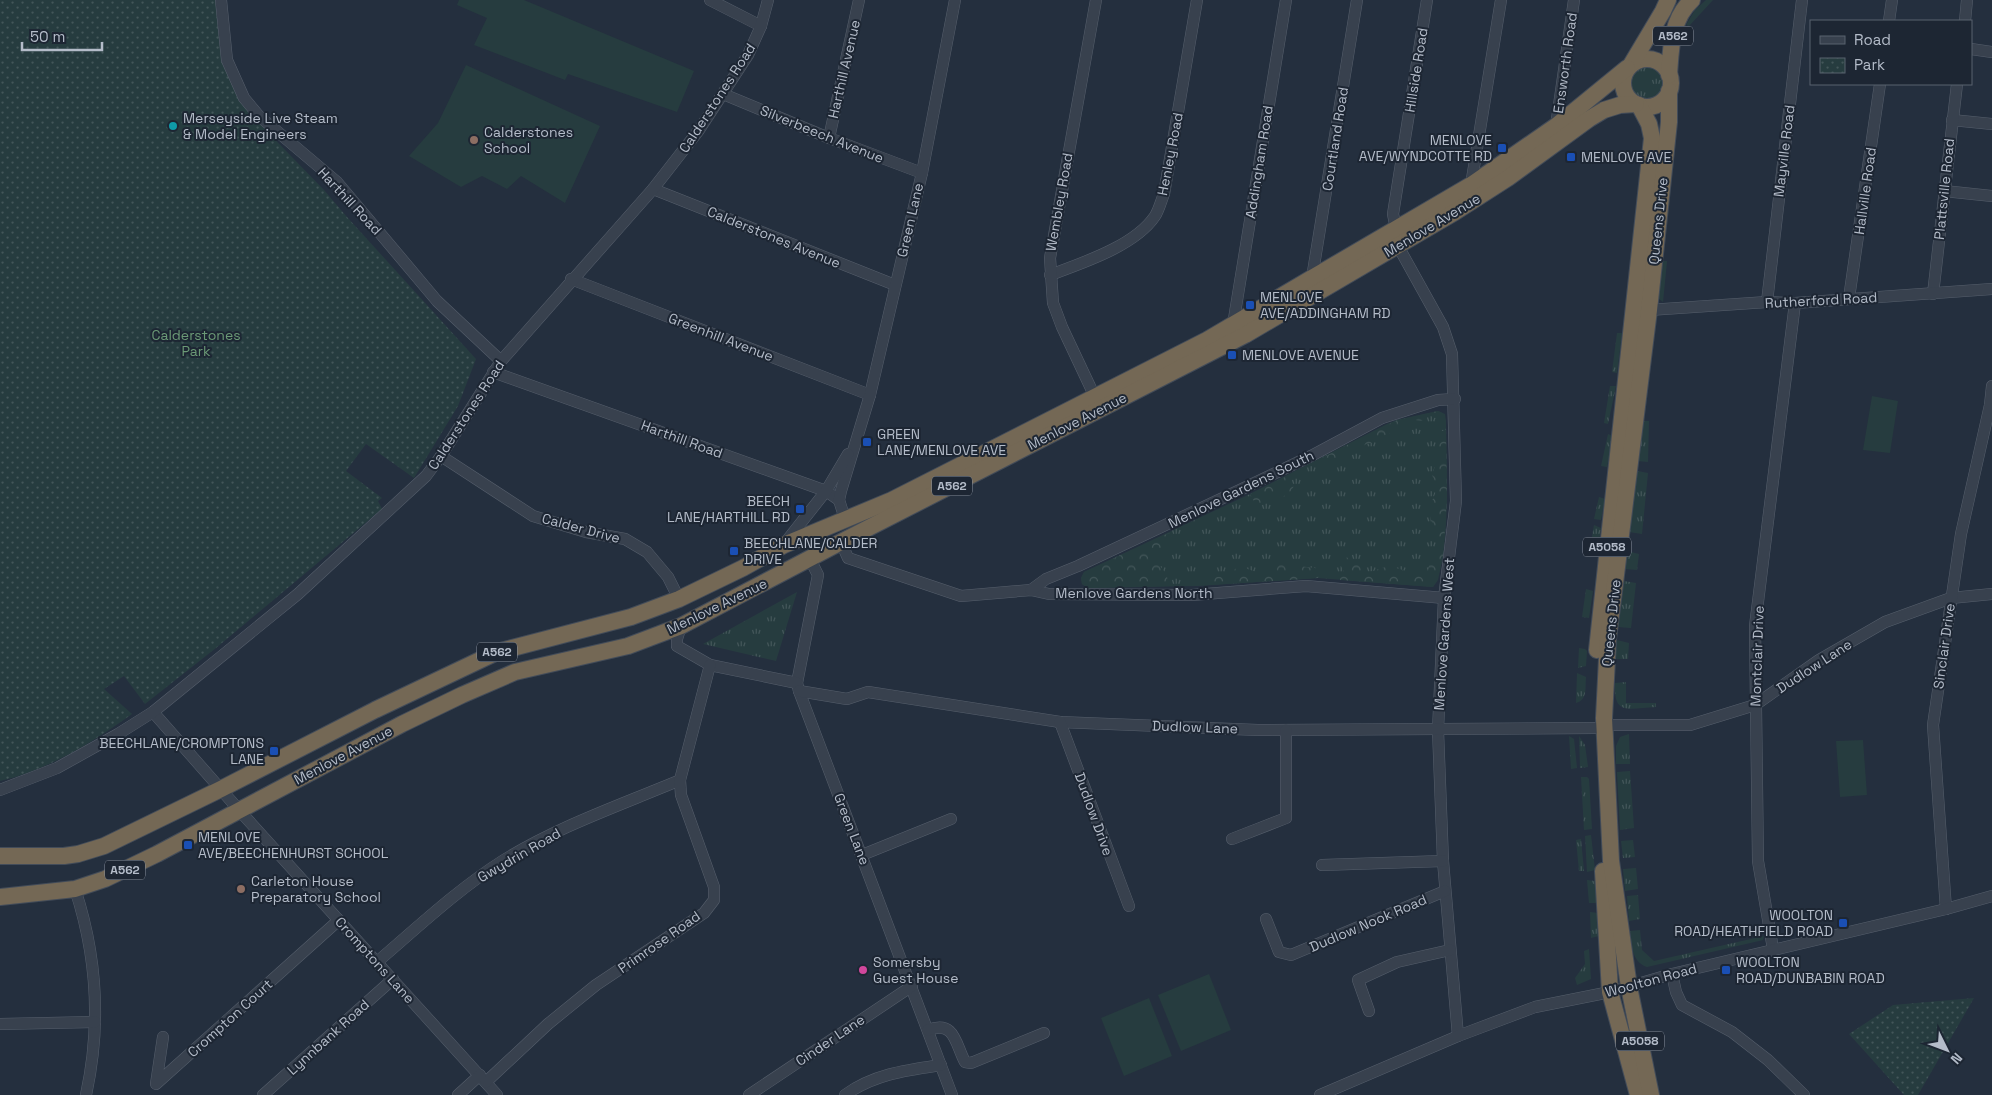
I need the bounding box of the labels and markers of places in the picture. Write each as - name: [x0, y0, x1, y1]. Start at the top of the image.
- place label: Merseyside Live Steam & Model Engineers: [183, 109, 338, 143]
- marker: Merseyside Live Steam & Model Engineers: [167, 120, 179, 132]
- place label: Calderstones School: [484, 123, 573, 157]
- place label: MENLOVE AVE/WYNDCOTTE RD: [1359, 131, 1492, 165]
- marker: Calderstones School: [468, 134, 480, 146]
- marker: MENLOVE AVE/WYNDCOTTE RD: [1496, 142, 1508, 154]
- place label: MENLOVE AVE: [1581, 148, 1672, 166]
- marker: MENLOVE AVE: [1565, 151, 1577, 163]
- place label: MENLOVE AVE/ADDINGHAM RD: [1260, 288, 1391, 322]
- marker: MENLOVE AVE/ADDINGHAM RD: [1244, 299, 1256, 311]
- place label: MENLOVE AVENUE: [1242, 346, 1359, 364]
- marker: MENLOVE AVENUE: [1226, 349, 1238, 361]
- place label: GREEN LANE/MENLOVE AVE: [877, 425, 1006, 459]
- marker: GREEN LANE/MENLOVE AVE: [861, 436, 873, 448]
- place label: BEECH LANE/HARTHILL RD: [667, 492, 790, 526]
- marker: BEECH LANE/HARTHILL RD: [794, 503, 806, 515]
- place label: BEECHLANE/CALDER DRIVE: [744, 534, 878, 568]
- marker: BEECHLANE/CALDER DRIVE: [728, 545, 740, 557]
- place label: BEECHLANE/CROMPTONS LANE: [99, 734, 264, 768]
- marker: BEECHLANE/CROMPTONS LANE: [268, 745, 280, 757]
- place label: MENLOVE AVE/BEECHENHURST SCHOOL: [198, 828, 389, 862]
- marker: MENLOVE AVE/BEECHENHURST SCHOOL: [182, 839, 194, 851]
- place label: Carleton House Preparatory School: [251, 872, 381, 906]
- marker: Carleton House Preparatory School: [235, 883, 247, 895]
- place label: WOOLTON ROAD/HEATHFIELD ROAD: [1674, 906, 1833, 940]
- marker: WOOLTON ROAD/HEATHFIELD ROAD: [1837, 917, 1849, 929]
- place label: Somersby Guest House: [873, 953, 958, 987]
- place label: WOOLTON ROAD/DUNBABIN ROAD: [1736, 953, 1885, 987]
- marker: Somersby Guest House: [857, 964, 869, 976]
- marker: WOOLTON ROAD/DUNBABIN ROAD: [1720, 964, 1732, 976]

